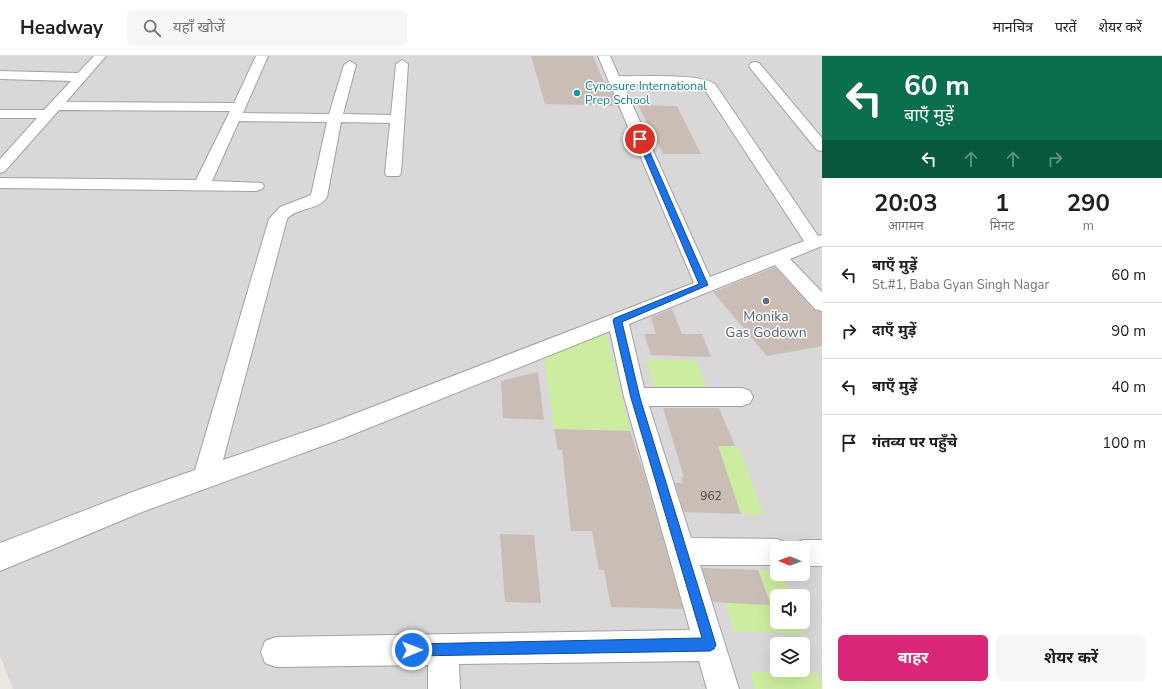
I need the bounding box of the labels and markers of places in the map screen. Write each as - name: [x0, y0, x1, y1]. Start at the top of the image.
- place label: Cynosure International Prep School: [585, 78, 707, 108]
- marker: Cynosure International Prep School: [572, 88, 582, 98]
- pin: [623, 122, 657, 156]
- marker: Monika Gas Godown: [761, 296, 771, 306]
- place label: Monika Gas Godown: [725, 307, 807, 342]

